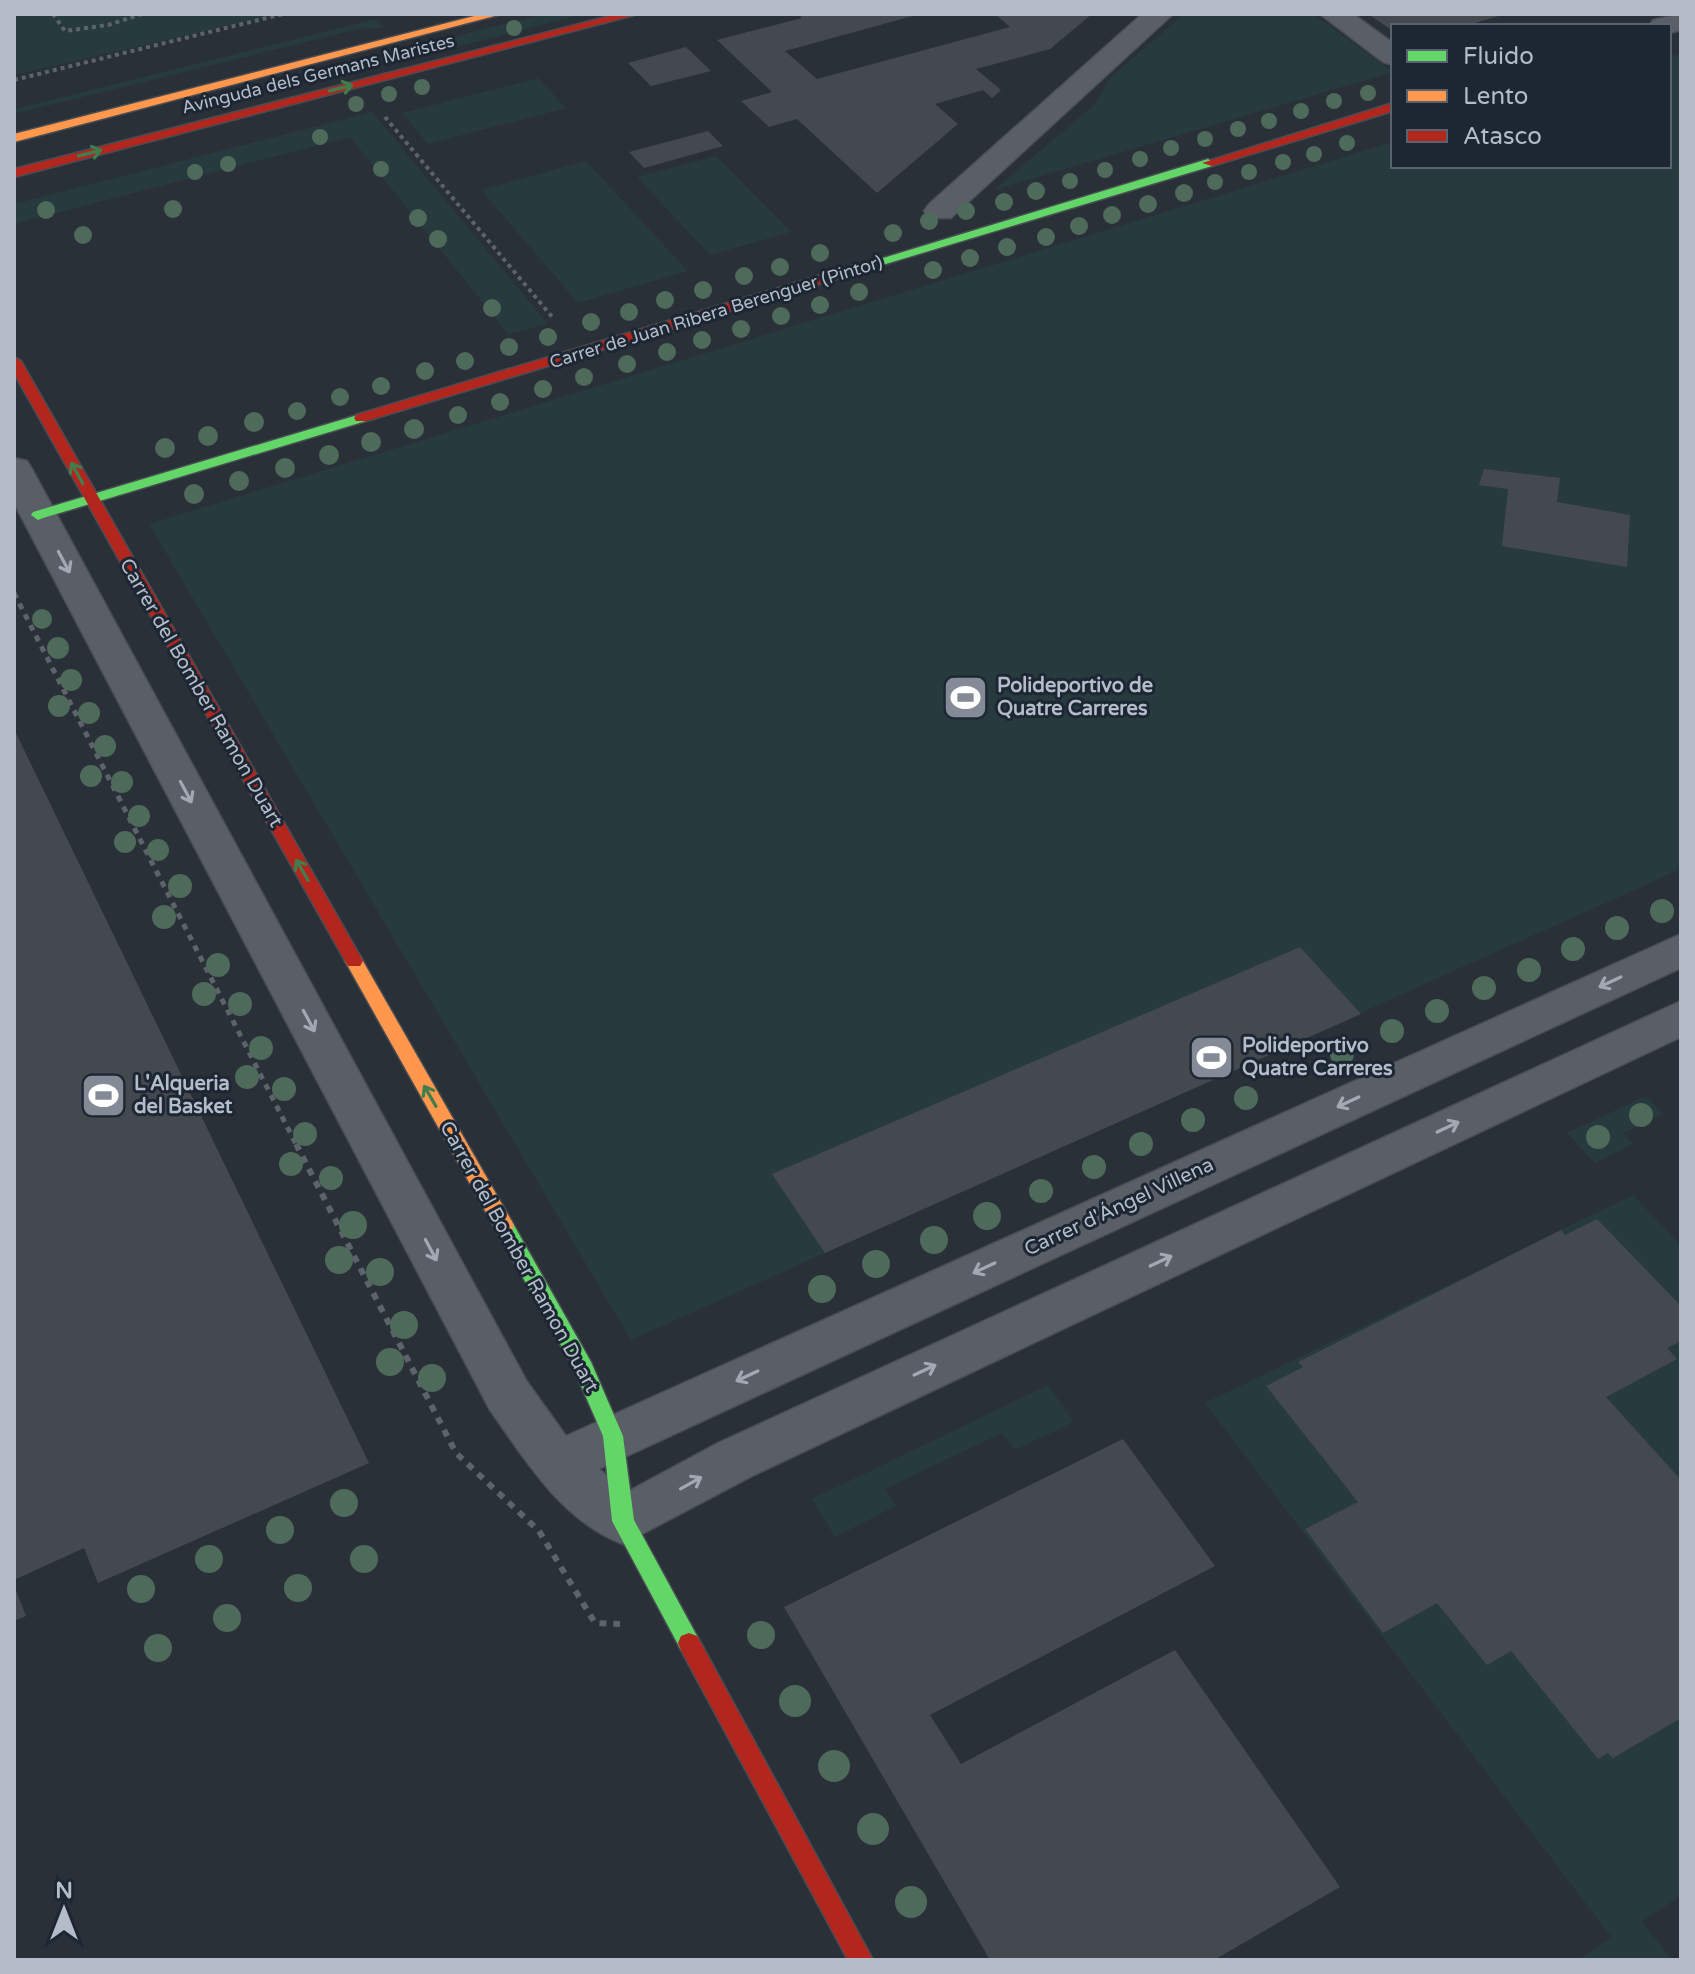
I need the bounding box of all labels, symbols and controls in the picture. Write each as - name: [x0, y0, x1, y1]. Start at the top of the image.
- legend: [1391, 24, 1671, 168]
- street label: Avinguda dels Germans Maristes: [179, 29, 457, 119]
- text: Fluido: [1463, 42, 1534, 71]
- one-way arrow: [328, 80, 354, 95]
- text: Lento: [1463, 82, 1528, 111]
- text: Atasco: [1463, 122, 1542, 151]
- one-way arrow: [76, 145, 102, 160]
- street label: Carrer de Juan Ribera Berenguer (Pintor): [547, 251, 885, 373]
- one-way arrow: [69, 462, 85, 485]
- one-way arrow: [56, 550, 72, 574]
- street label: Carrer del Bomber Ramon Duart: [114, 554, 288, 832]
- sports icon: Polideportivo de Quatre Carreres: [942, 673, 990, 721]
- place label: Polideportivo de Quatre Carreres: [997, 674, 1153, 721]
- one-way arrow: [179, 779, 195, 803]
- one-way arrow: [294, 859, 310, 882]
- one-way arrow: [1598, 976, 1623, 991]
- one-way arrow: [301, 1009, 317, 1032]
- sports icon: Polideportivo Quatre Carreres: [1187, 1034, 1235, 1082]
- place label: Polideportivo Quatre Carreres: [1242, 1034, 1393, 1081]
- sports icon: L'Alqueria del Basket: [79, 1072, 127, 1120]
- place label: L'Alqueria del Basket: [134, 1072, 233, 1119]
- one-way arrow: [422, 1085, 438, 1108]
- one-way arrow: [1336, 1095, 1360, 1110]
- street label: Carrer del Bomber Ramon Duart: [434, 1117, 604, 1397]
- one-way arrow: [1435, 1119, 1459, 1134]
- street label: Carrer d'Ángel Villena: [1020, 1152, 1217, 1261]
- one-way arrow: [424, 1238, 440, 1262]
- one-way arrow: [1149, 1253, 1173, 1268]
- one-way arrow: [972, 1261, 996, 1276]
- one-way arrow: [913, 1362, 937, 1377]
- one-way arrow: [736, 1369, 760, 1384]
- one-way arrow: [679, 1475, 703, 1491]
- north arrow: [24, 1870, 104, 1950]
- text: N: [55, 1878, 73, 1904]

